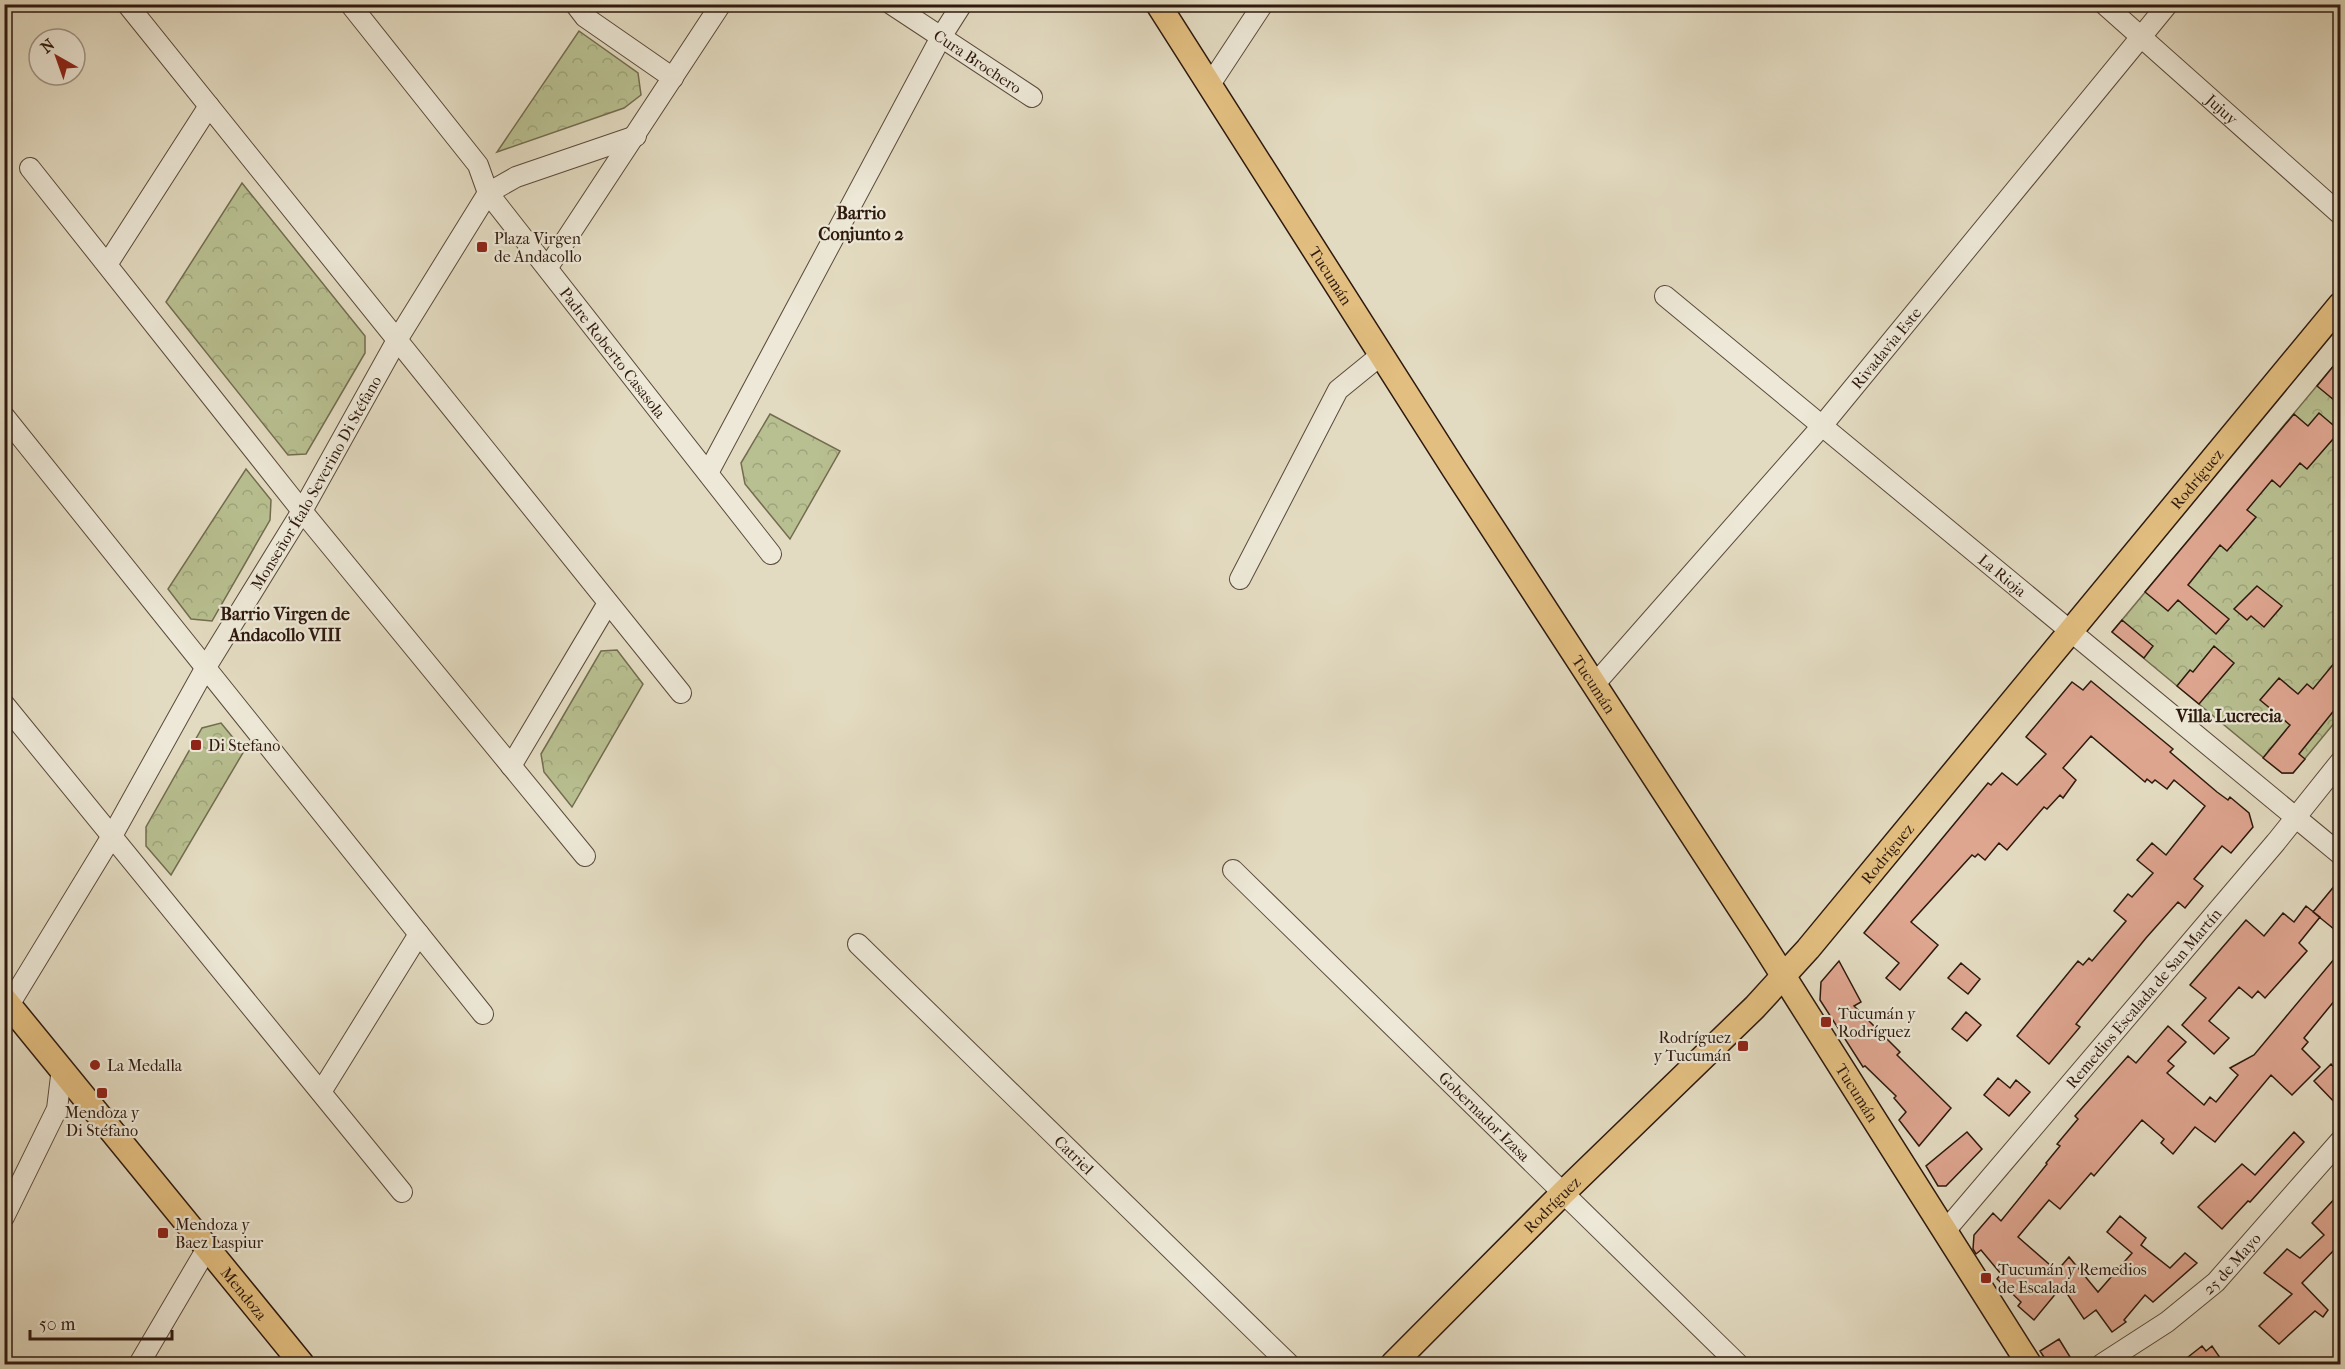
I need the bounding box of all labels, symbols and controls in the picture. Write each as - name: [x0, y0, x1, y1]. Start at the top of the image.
- street label: Cura Brochero: [930, 25, 1025, 97]
- north arrow: [27, 27, 87, 87]
- text: N: [37, 34, 59, 57]
- street label: Jujuy: [2201, 89, 2242, 129]
- district label: Barrio Conjunto 2: [818, 203, 904, 245]
- place label: Plaza Virgen de Andacollo: [494, 229, 582, 266]
- marker: Plaza Virgen de Andacollo: [475, 240, 489, 254]
- street label: Tucumán: [1305, 243, 1357, 309]
- street label: Padre Roberto Casasola: [556, 283, 670, 422]
- street label: Rivadavia Este: [1847, 303, 1925, 393]
- street label: Monseñor Ítalo Severino Di Stéfano: [246, 372, 385, 593]
- street label: Rodríguez: [2166, 445, 2227, 513]
- street label: La Rioja: [1975, 550, 2031, 601]
- district label: Barrio Virgen de Andacollo VIII: [220, 604, 350, 646]
- street label: Tucumán: [1568, 652, 1620, 717]
- district label: Villa Lucrecia: [2175, 706, 2283, 727]
- place label: Di Stefano: [208, 736, 280, 755]
- marker: Di Stefano: [189, 738, 203, 752]
- street label: Rodríguez: [1857, 819, 1917, 887]
- street label: Remedios Escalada de San Martín: [2062, 904, 2226, 1092]
- place label: Tucumán y Rodríguez: [1838, 1004, 1916, 1041]
- marker: Tucumán y Rodríguez: [1819, 1015, 1833, 1029]
- place label: Rodríguez y Tucumán: [1654, 1028, 1732, 1065]
- marker: Rodríguez y Tucumán: [1736, 1039, 1750, 1053]
- place label: La Medalla: [107, 1056, 183, 1075]
- marker: La Medalla: [88, 1058, 102, 1072]
- street label: Tucumán: [1832, 1060, 1883, 1126]
- street label: Gobernador Izasa: [1435, 1067, 1535, 1165]
- marker: Mendoza y Di Stéfano: [95, 1086, 109, 1100]
- place label: Mendoza y Di Stéfano: [65, 1103, 140, 1140]
- street label: Catriel: [1051, 1131, 1098, 1179]
- street label: Rodríguez: [1519, 1172, 1584, 1237]
- place label: Mendoza y Baez Laspiur: [175, 1215, 263, 1252]
- marker: Mendoza y Baez Laspiur: [156, 1226, 170, 1240]
- street label: 25 de Mayo: [2199, 1229, 2265, 1298]
- place label: Tucumán y Remedios de Escalada: [1998, 1260, 2147, 1297]
- street label: Mendoza: [217, 1263, 272, 1324]
- marker: Tucumán y Remedios de Escalada: [1979, 1271, 1993, 1285]
- scale bar: [30, 1303, 172, 1341]
- text: 50 m: [39, 1314, 76, 1335]

